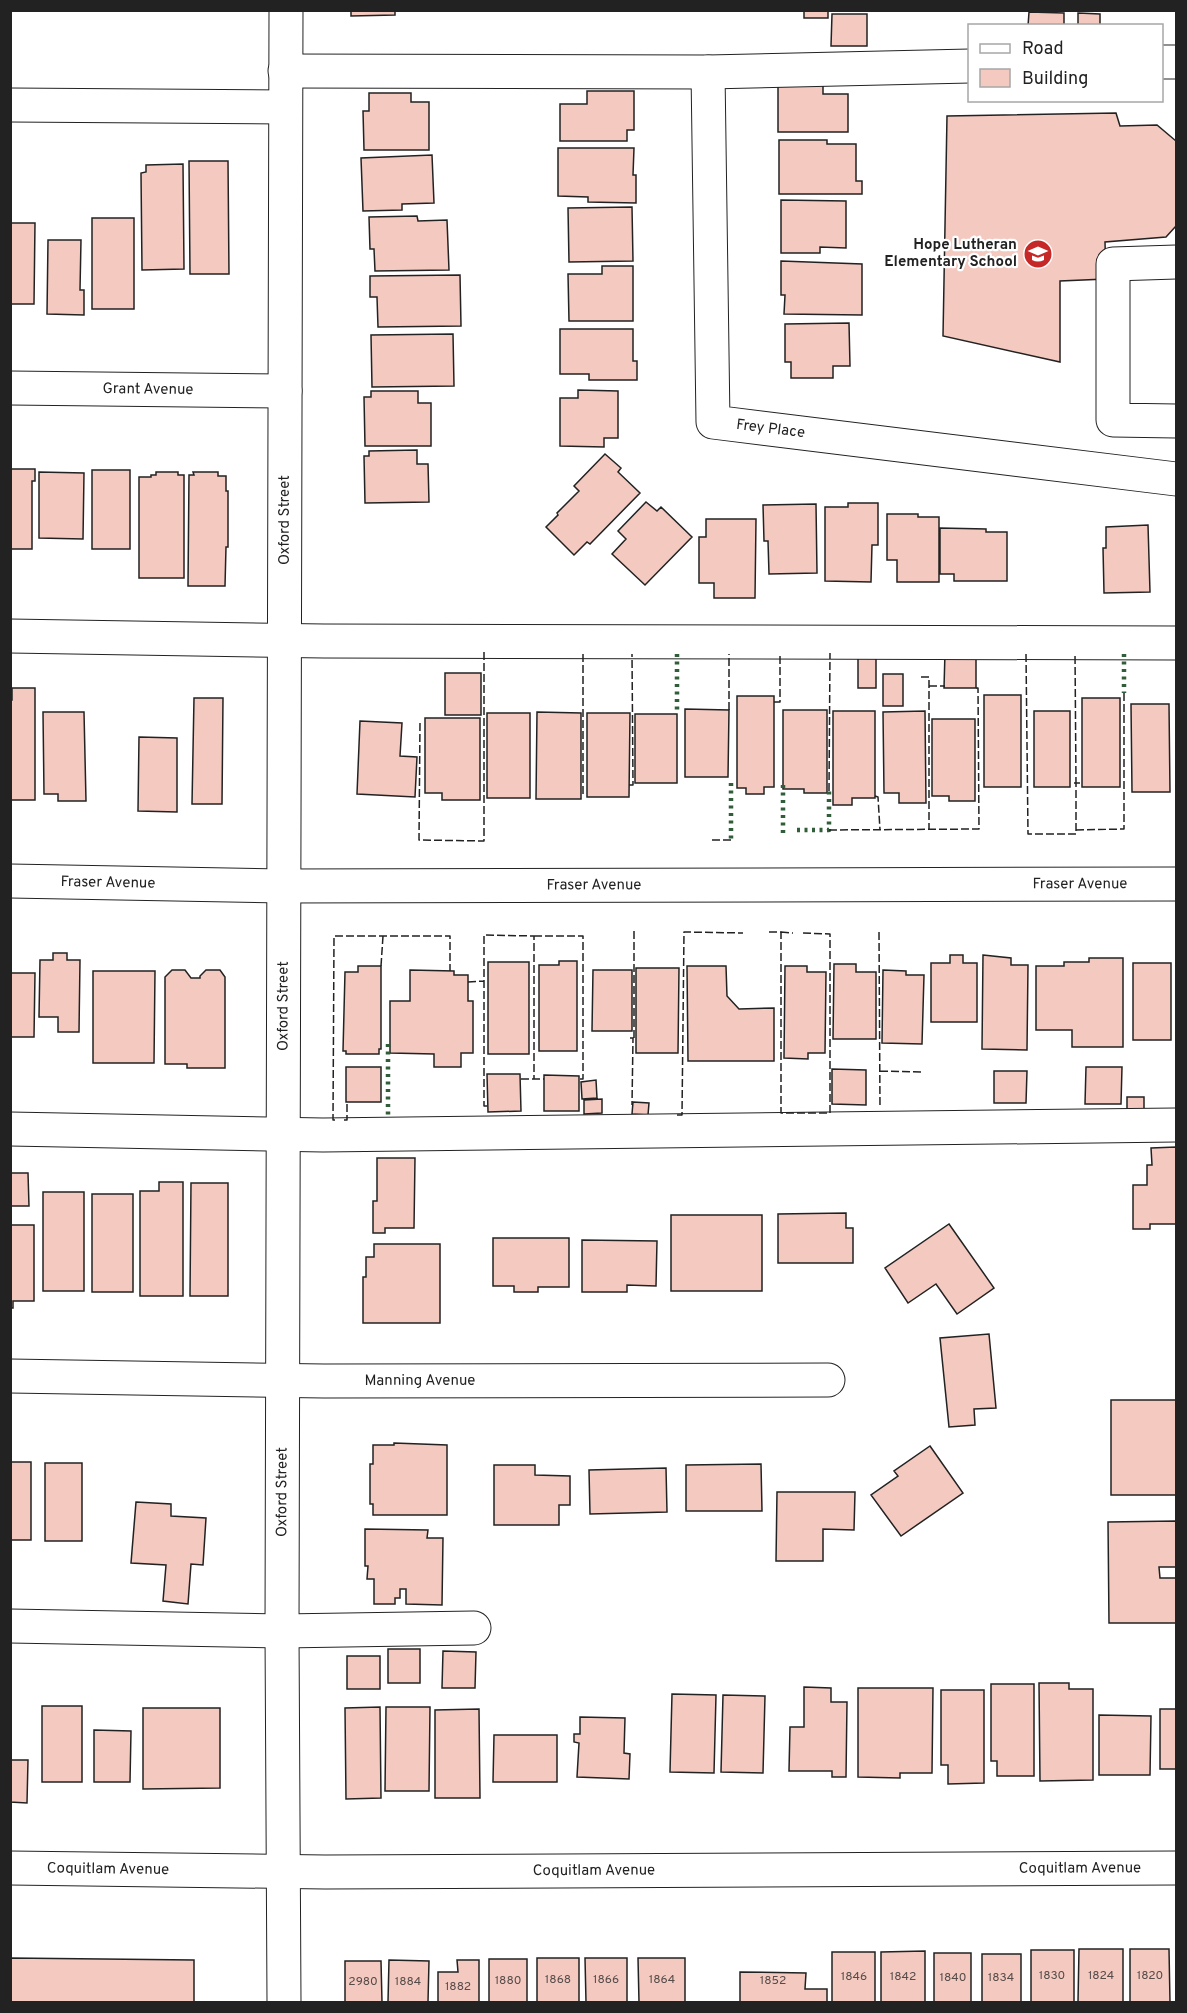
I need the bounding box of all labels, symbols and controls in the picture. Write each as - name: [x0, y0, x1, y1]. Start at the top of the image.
- legend: [968, 24, 1163, 102]
- text: Road: [1022, 38, 1064, 61]
- text: Building: [1022, 68, 1088, 91]
- place label: Hope Lutheran Elementary School: [884, 236, 1017, 272]
- school or university icon: Hope Lutheran Elementary School: [1022, 238, 1054, 270]
- street label: Grant Avenue: [102, 380, 194, 400]
- street label: Frey Place: [735, 415, 806, 443]
- street label: Oxford Street: [275, 475, 294, 565]
- street label: Fraser Avenue: [60, 872, 156, 893]
- street label: Fraser Avenue: [1033, 875, 1127, 894]
- street label: Fraser Avenue: [547, 876, 641, 895]
- street label: Oxford Street: [274, 961, 293, 1051]
- street label: Manning Avenue: [365, 1371, 475, 1390]
- street label: Oxford Street: [273, 1447, 292, 1537]
- street label: Coquitlam Avenue: [47, 1859, 169, 1880]
- street label: Coquitlam Avenue: [1019, 1859, 1141, 1878]
- street label: Coquitlam Avenue: [533, 1861, 655, 1881]
- house number: 1830: [1039, 1968, 1065, 1984]
- house number: 1824: [1088, 1968, 1114, 1984]
- house number: 1820: [1137, 1968, 1163, 1984]
- house number: 1846: [841, 1969, 867, 1985]
- house number: 1842: [890, 1969, 916, 1985]
- house number: 1840: [940, 1970, 966, 1986]
- house number: 1834: [988, 1970, 1014, 1986]
- house number: 1868: [545, 1972, 571, 1988]
- house number: 1866: [593, 1972, 619, 1988]
- house number: 1864: [649, 1972, 675, 1988]
- house number: 1880: [495, 1973, 521, 1989]
- house number: 1852: [760, 1973, 786, 1989]
- house number: 2980: [348, 1974, 378, 1990]
- house number: 1884: [395, 1974, 421, 1990]
- house number: 1882: [445, 1979, 471, 1995]

